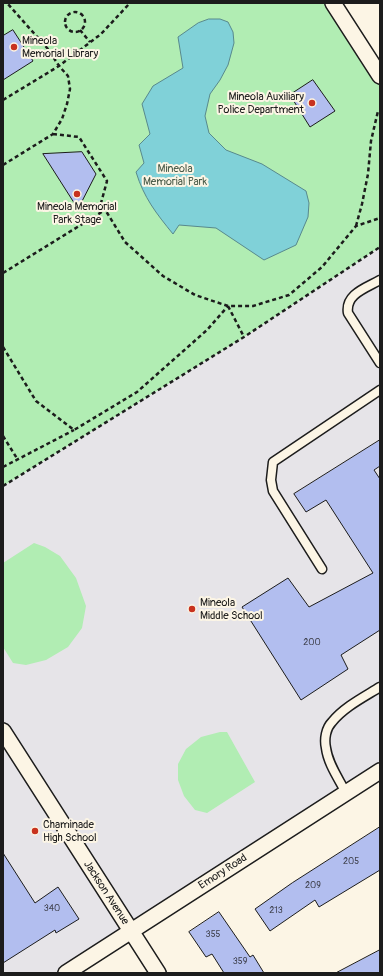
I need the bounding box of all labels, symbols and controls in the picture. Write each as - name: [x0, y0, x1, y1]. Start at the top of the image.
- place label: Mineola Memorial Library: [22, 34, 98, 60]
- marker: Mineola Memorial Library: [9, 42, 19, 52]
- place label: Mineola Auxiliary Police Department: [218, 90, 304, 116]
- marker: Mineola Auxiliary Police Department: [307, 98, 317, 108]
- park label: Mineola Memorial Park: [143, 162, 207, 188]
- marker: Mineola Memorial Park Stage: [72, 189, 82, 199]
- place label: Mineola Memorial Park Stage: [37, 200, 117, 226]
- place label: Mineola Middle School: [200, 596, 263, 622]
- marker: Mineola Middle School: [187, 604, 197, 614]
- house number: 200: [303, 638, 321, 648]
- place label: Chaminade High School: [43, 818, 97, 844]
- marker: Chaminade High School: [30, 826, 40, 836]
- street label: Emory Road: [196, 851, 250, 893]
- house number: 205: [343, 857, 359, 867]
- street label: Jackson Avenue: [80, 859, 132, 927]
- house number: 209: [305, 881, 321, 891]
- house number: 340: [44, 904, 60, 914]
- house number: 213: [269, 906, 283, 916]
- house number: 355: [206, 930, 220, 940]
- house number: 359: [233, 957, 247, 967]

